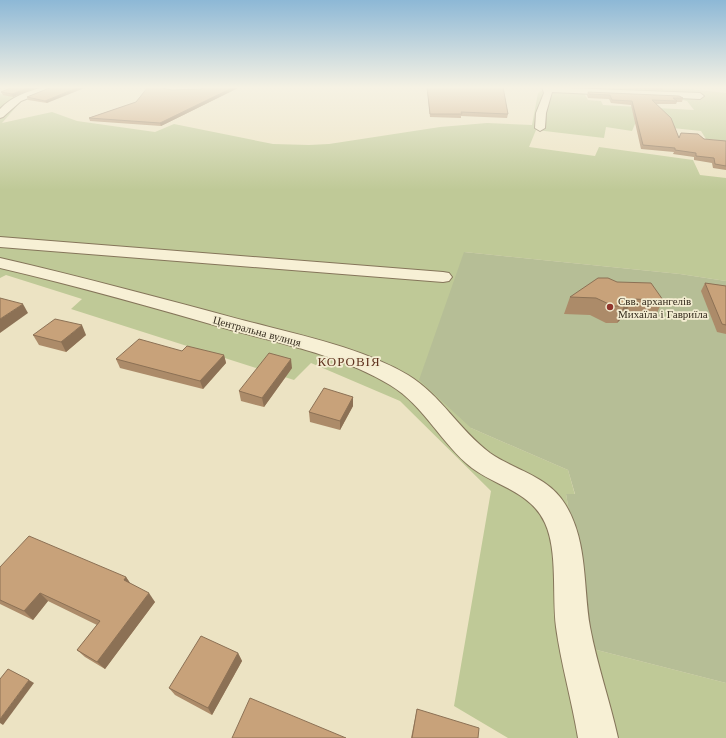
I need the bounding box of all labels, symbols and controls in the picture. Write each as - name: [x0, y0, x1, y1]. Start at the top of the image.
- place label: Свв. архангелів Михаїла і Гавриїла: [618, 294, 708, 321]
- marker: Свв. архангелів Михаїла і Гавриїла: [605, 302, 615, 312]
- street label: Центральна вулиця: [211, 312, 303, 350]
- district label: КОРОВІЯ: [317, 353, 381, 370]

